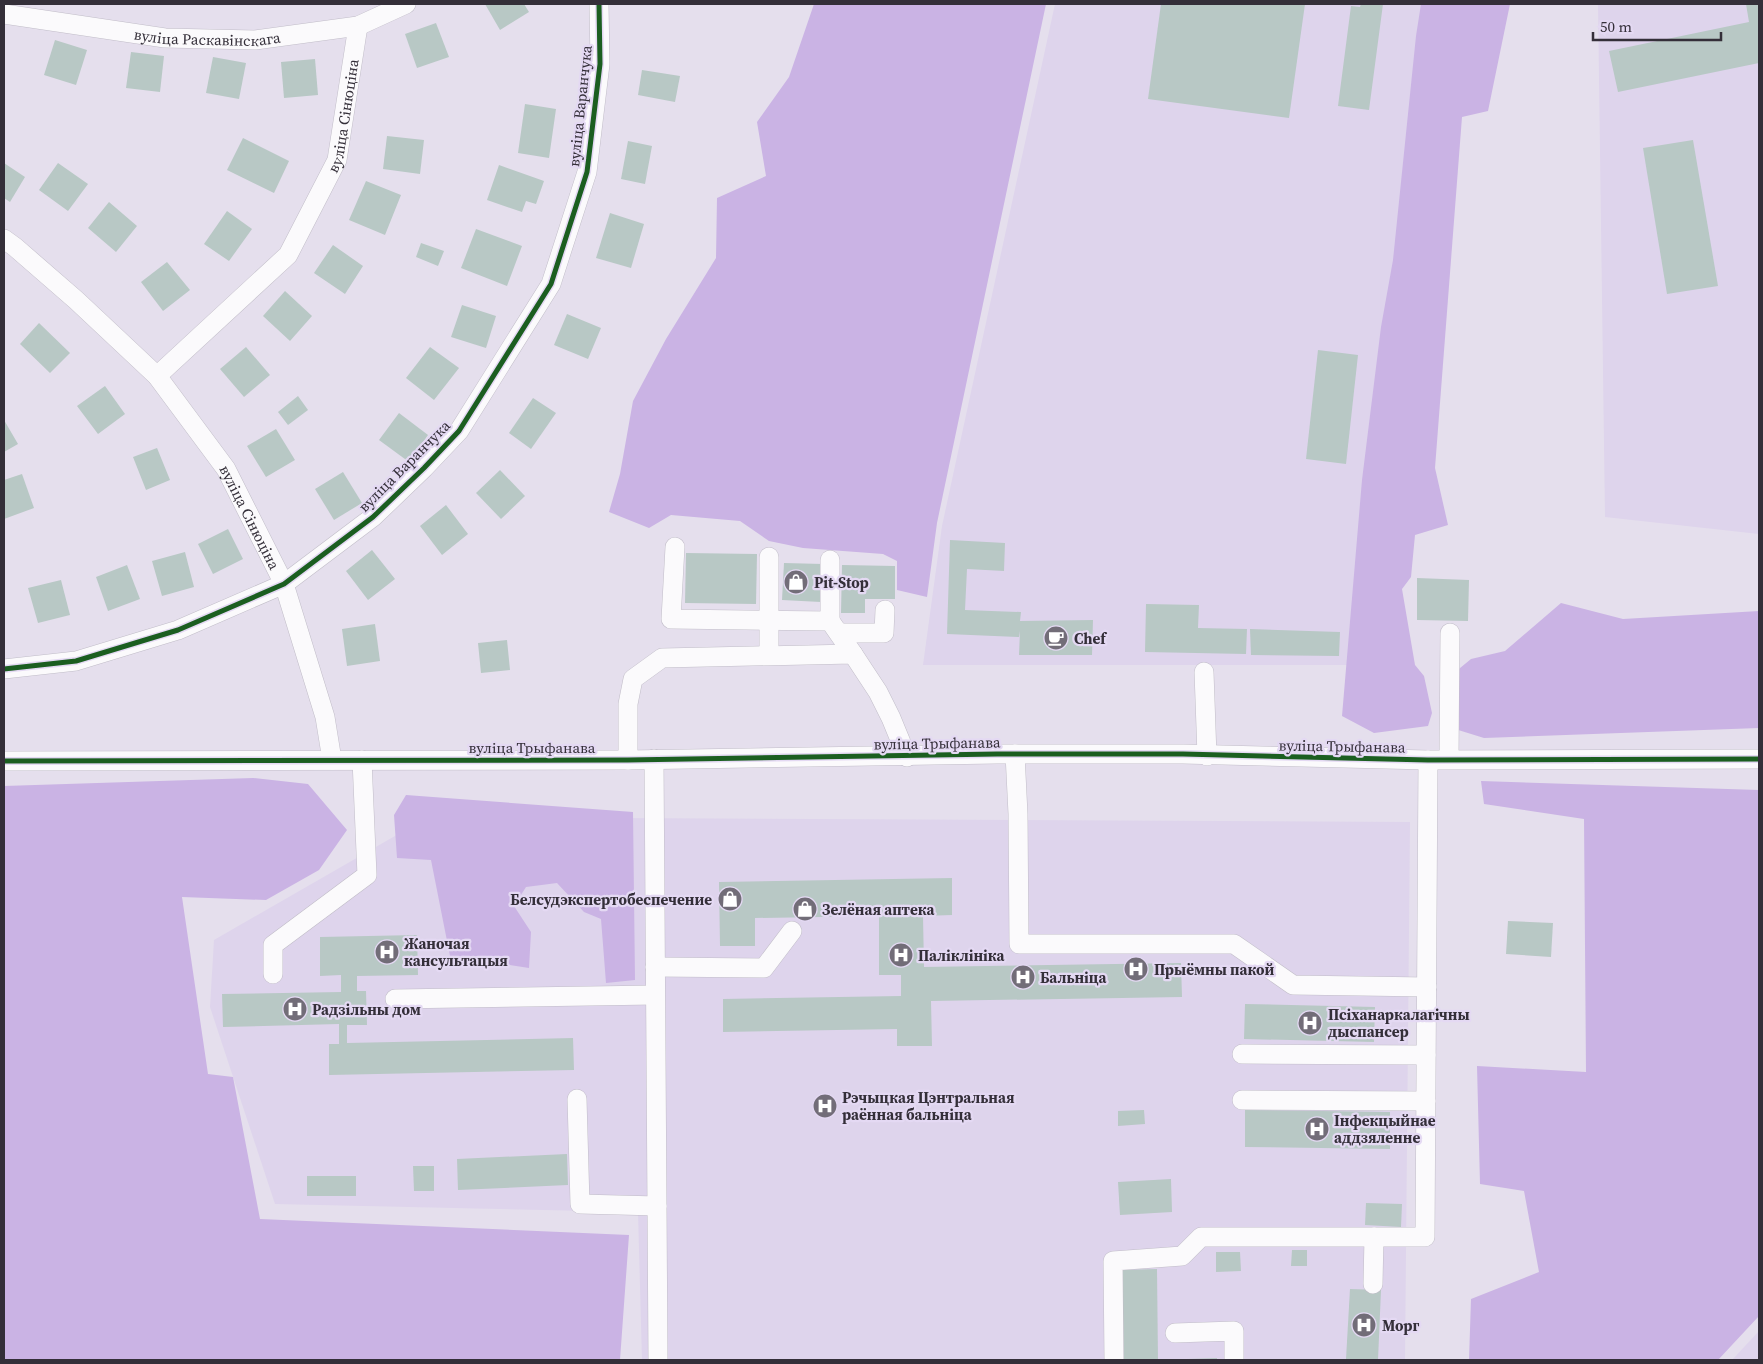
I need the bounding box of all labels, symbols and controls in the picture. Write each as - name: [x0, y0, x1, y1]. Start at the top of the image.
- scale bar: [1593, 10, 1720, 42]
- text: 50 m: [1600, 16, 1632, 37]
- street label: вуліца Раскавінскага: [133, 23, 282, 51]
- street label: вуліца Варанчука: [563, 44, 597, 168]
- street label: вуліца Сінюціна: [322, 57, 363, 176]
- street label: вуліца Варанчука: [353, 415, 455, 517]
- street label: вуліца Сінюціна: [215, 461, 286, 573]
- shop icon: Pit-Stop: [783, 569, 809, 595]
- place label: Pit-Stop: [814, 572, 869, 593]
- cafe icon: Chef: [1043, 625, 1069, 651]
- place label: Chef: [1074, 628, 1107, 649]
- street label: вуліца Трыфанава: [873, 731, 1001, 755]
- street label: вуліца Трыфанава: [1278, 734, 1406, 758]
- street label: вуліца Трыфанава: [469, 737, 596, 758]
- shop icon: Белсудэкспертобеспечение: [717, 886, 743, 912]
- place label: Белсудэкспертобеспечение: [510, 889, 712, 910]
- shop icon: Зелёная аптека: [792, 896, 818, 922]
- place label: Зелёная аптека: [822, 899, 935, 920]
- place label: Жаночая кансультацыя: [404, 933, 508, 971]
- hospital icon: Жаночая кансультацыя: [374, 939, 400, 965]
- hospital icon: Паліклініка: [888, 942, 914, 968]
- place label: Паліклініка: [918, 945, 1006, 966]
- hospital icon: Прыёмны пакой: [1123, 956, 1149, 982]
- place label: Прыёмны пакой: [1154, 959, 1275, 980]
- hospital icon: Бальніца: [1010, 964, 1036, 990]
- place label: Бальніца: [1040, 967, 1108, 988]
- hospital icon: Радзільны дом: [282, 996, 308, 1022]
- place label: Радзільны дом: [312, 999, 421, 1020]
- place label: Псіханаркалагічны дыспансер: [1328, 1004, 1470, 1042]
- hospital icon: Псіханаркалагічны дыспансер: [1297, 1010, 1323, 1036]
- place label: Рэчыцкая Цэнтральная раённая бальніца: [842, 1087, 1015, 1125]
- hospital icon: Рэчыцкая Цэнтральная раённая бальніца: [812, 1093, 838, 1119]
- place label: Інфекцыйнае аддзяленне: [1334, 1110, 1436, 1148]
- hospital icon: Інфекцыйнае аддзяленне: [1304, 1116, 1330, 1142]
- hospital icon: Морг: [1351, 1312, 1377, 1338]
- place label: Морг: [1382, 1315, 1420, 1336]

